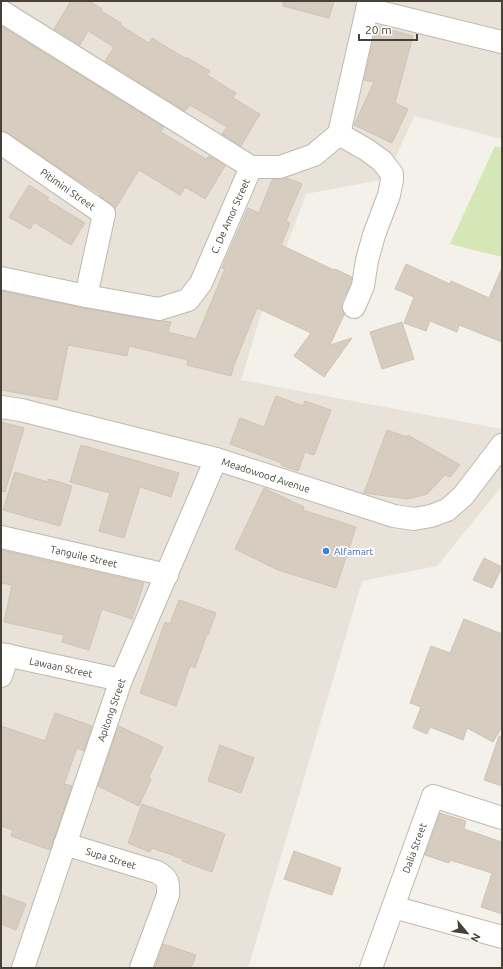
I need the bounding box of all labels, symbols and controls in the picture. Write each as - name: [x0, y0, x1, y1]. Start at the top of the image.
- scale bar: [359, 16, 417, 42]
- text: 20 m: [365, 23, 392, 36]
- street label: Pitimini Street: [38, 166, 97, 212]
- street label: C. De Amor Street: [209, 177, 252, 255]
- street label: Meadowood Avenue: [220, 456, 311, 495]
- street label: Tanguile Street: [49, 543, 118, 570]
- marker: Alfamart: [321, 546, 331, 556]
- place label: Alfamart: [334, 546, 374, 557]
- street label: Lawaan Street: [28, 655, 93, 680]
- street label: Apitong Street: [95, 677, 127, 743]
- street label: Dalia Street: [400, 822, 429, 875]
- street label: Supa Street: [84, 846, 137, 871]
- north arrow: [447, 913, 487, 953]
- text: N: [469, 931, 483, 944]

